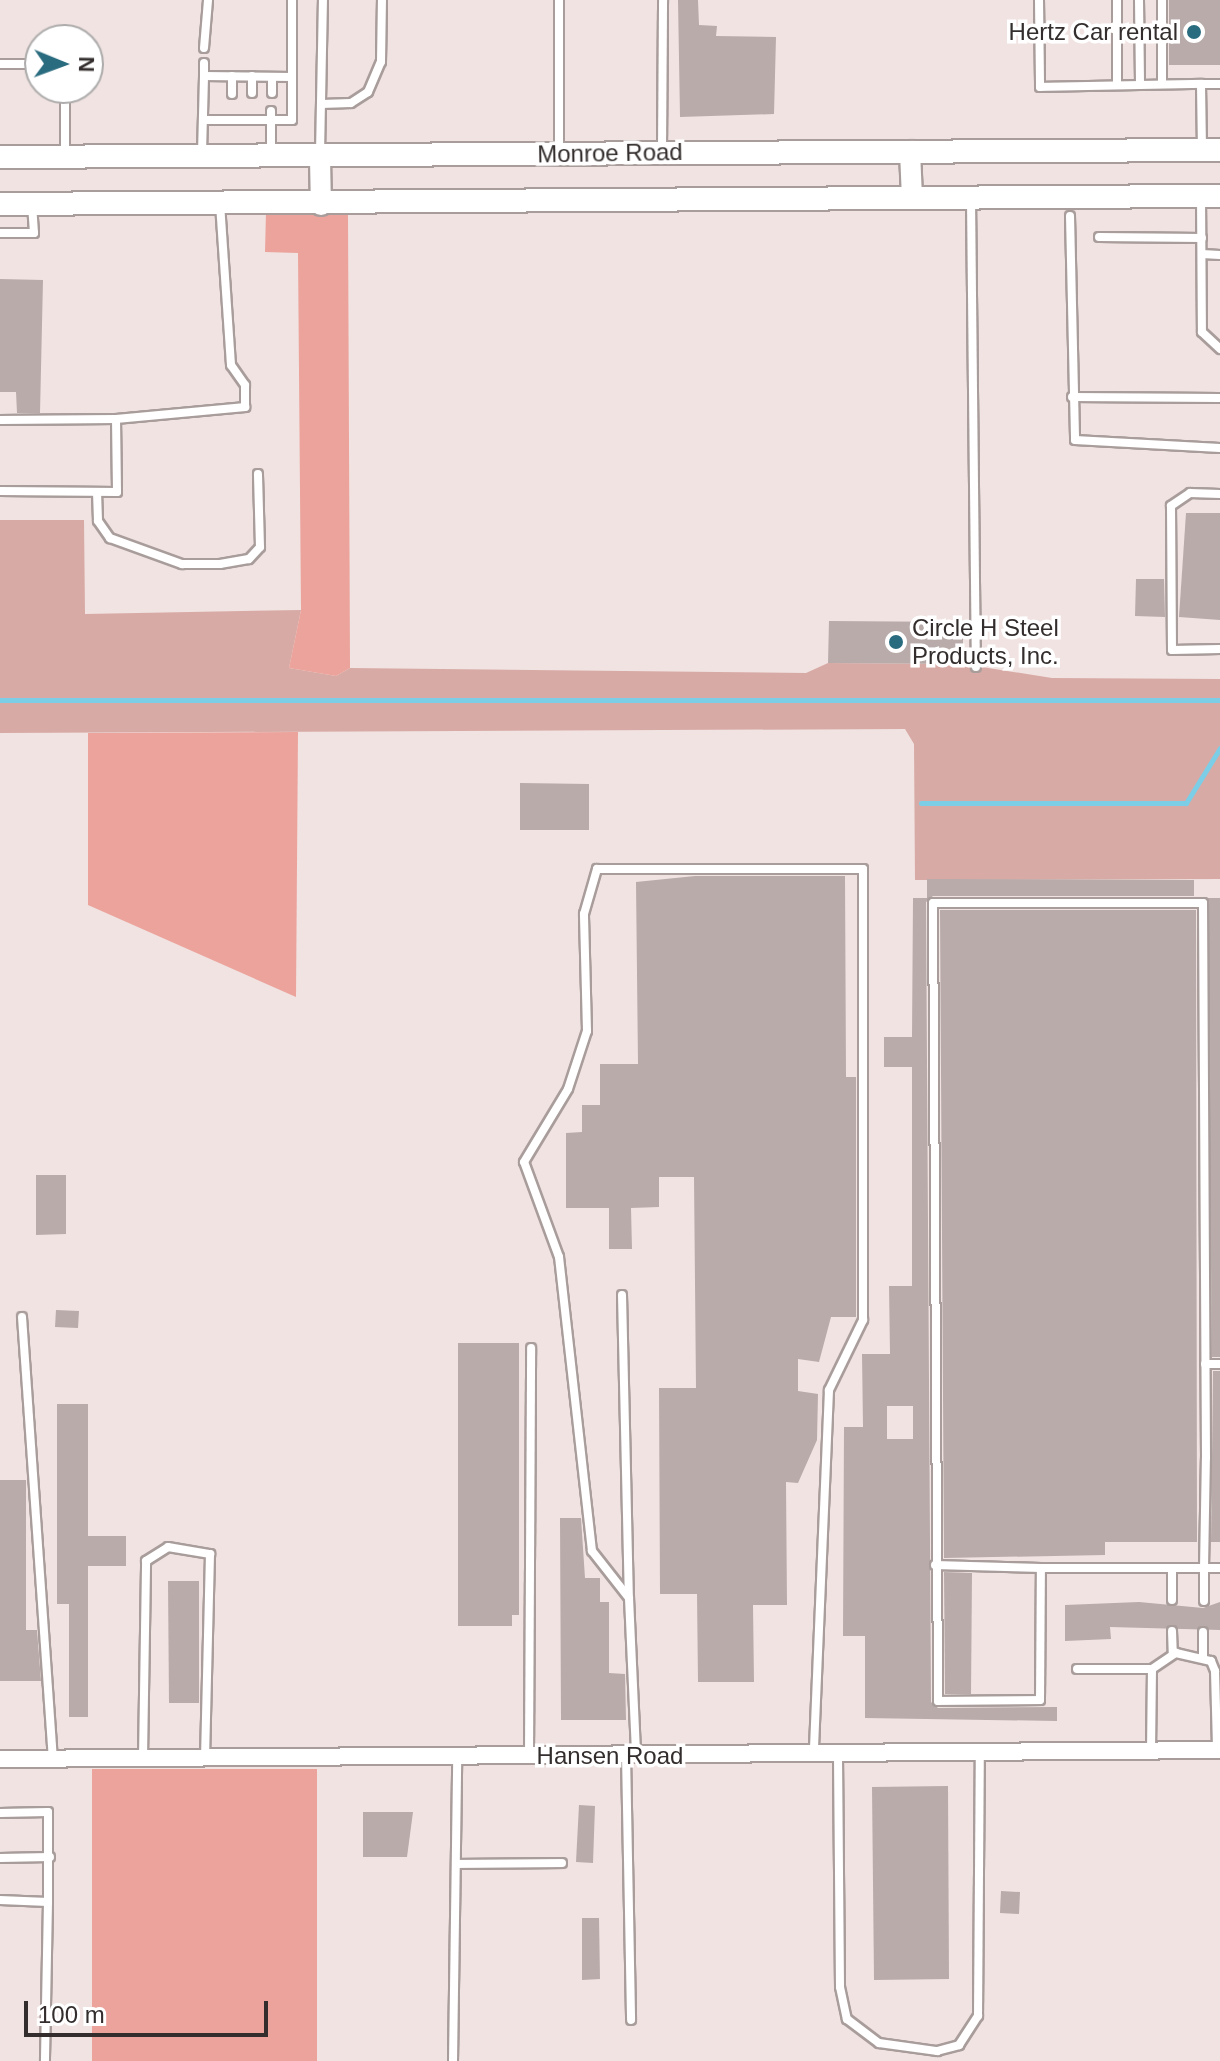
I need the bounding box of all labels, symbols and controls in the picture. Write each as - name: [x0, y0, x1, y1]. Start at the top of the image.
- place label: Hertz Car rental: [1009, 18, 1178, 46]
- marker: Hertz Car rental: [1185, 23, 1203, 41]
- north arrow: [24, 24, 104, 104]
- text: N: [74, 56, 99, 73]
- street label: Monroe Road: [537, 137, 683, 169]
- place label: Circle H Steel Products, Inc.: [912, 614, 1059, 670]
- marker: Circle H Steel Products, Inc.: [887, 633, 905, 651]
- street label: Hansen Road: [537, 1742, 683, 1770]
- scale bar: [28, 1985, 272, 2035]
- text: 100 m: [38, 2001, 105, 2028]

